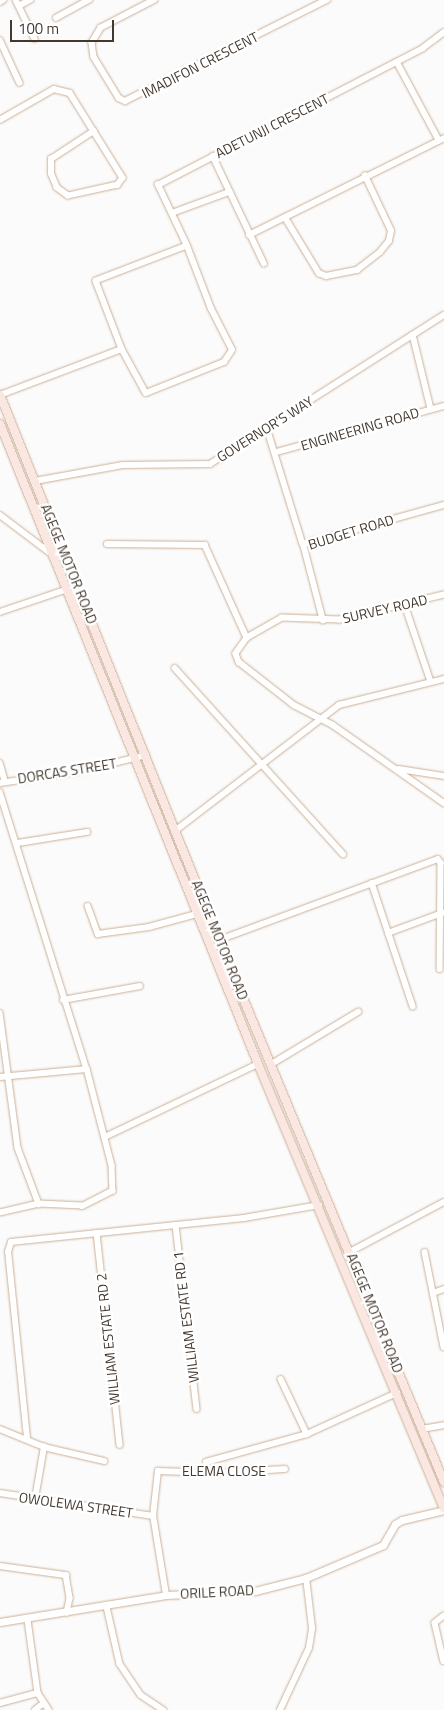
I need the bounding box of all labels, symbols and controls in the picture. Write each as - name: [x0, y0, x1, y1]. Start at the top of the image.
- scale bar: [12, 10, 116, 42]
- text: 100 m: [18, 17, 59, 40]
- street label: IMADIFON CRESCENT: [139, 28, 261, 102]
- street label: ADETUNJI CRESCENT: [212, 90, 332, 162]
- street label: GOVERNOR'S WAY: [214, 393, 316, 465]
- street label: ENGINEERING ROAD: [299, 404, 421, 454]
- street label: AGEGE MOTOR ROAD: [37, 502, 101, 626]
- street label: BUDGET ROAD: [306, 511, 396, 553]
- street label: SURVEY ROAD: [341, 591, 429, 627]
- street label: DORCAS STREET: [16, 755, 118, 787]
- street label: AGEGE MOTOR ROAD: [188, 878, 252, 1002]
- street label: WILLIAM ESTATE RD 1: [170, 1250, 202, 1384]
- street label: AGEGE MOTOR ROAD: [343, 1251, 407, 1375]
- street label: WILLIAM ESTATE RD 2: [93, 1272, 123, 1406]
- street label: ELEMA CLOSE: [182, 1463, 266, 1479]
- street label: OWOLEWA STREET: [18, 1489, 134, 1521]
- street label: ORILE ROAD: [180, 1582, 254, 1602]

